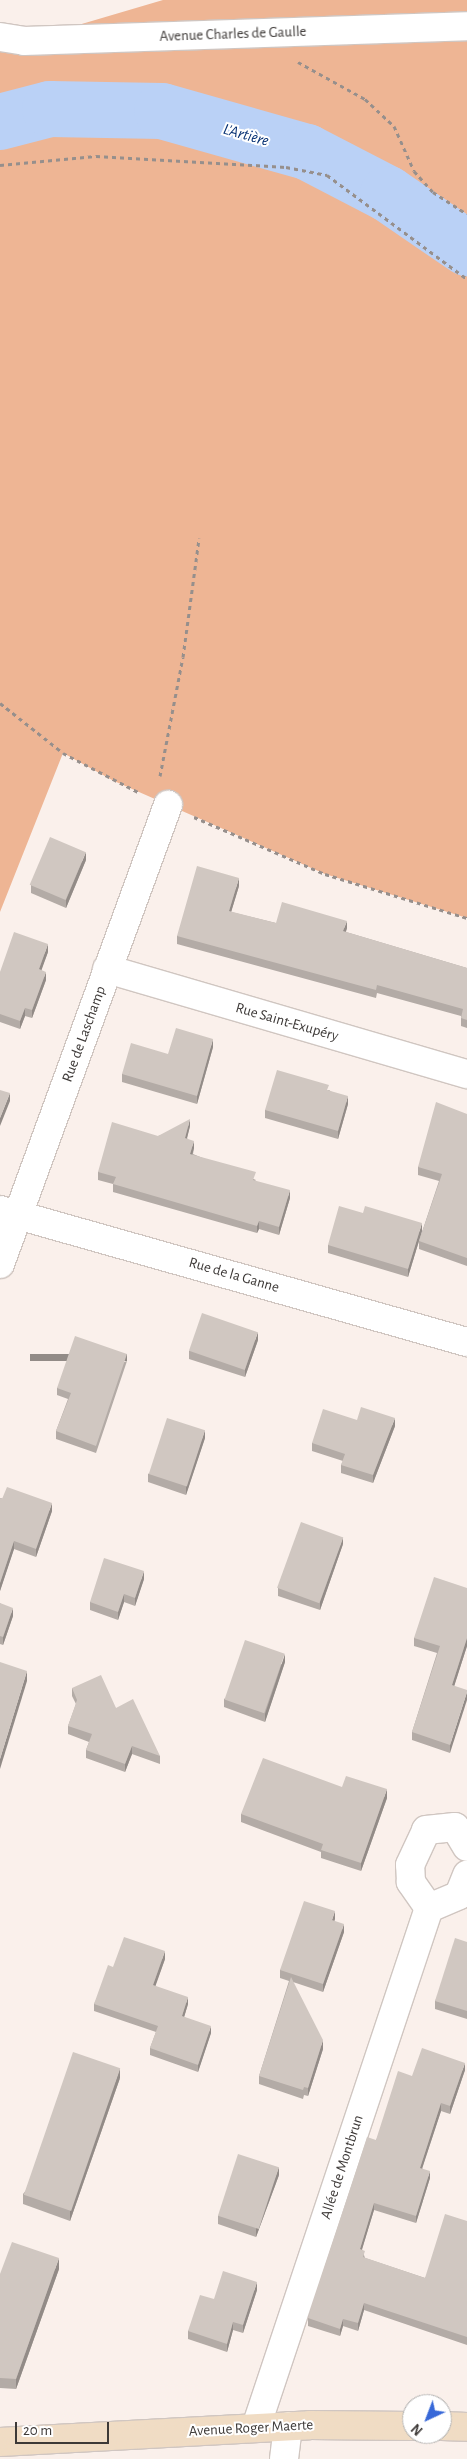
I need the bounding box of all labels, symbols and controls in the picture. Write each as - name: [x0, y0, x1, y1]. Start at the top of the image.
- street label: Avenue Charles de Gaulle: [159, 22, 307, 46]
- water label: L'Artière: [221, 119, 271, 151]
- street label: Rue de Laschamp: [58, 984, 110, 1084]
- street label: Rue Saint-Exupéry: [233, 999, 341, 1045]
- street label: Rue de la Ganne: [187, 1254, 281, 1296]
- street label: Allée de Montbrun: [317, 2113, 367, 2221]
- north arrow: [402, 2394, 452, 2444]
- scale bar: [18, 2412, 111, 2444]
- street label: Avenue Roger Maerte: [188, 2416, 314, 2440]
- text: N: [409, 2421, 426, 2438]
- text: 20 m: [23, 2423, 52, 2438]

